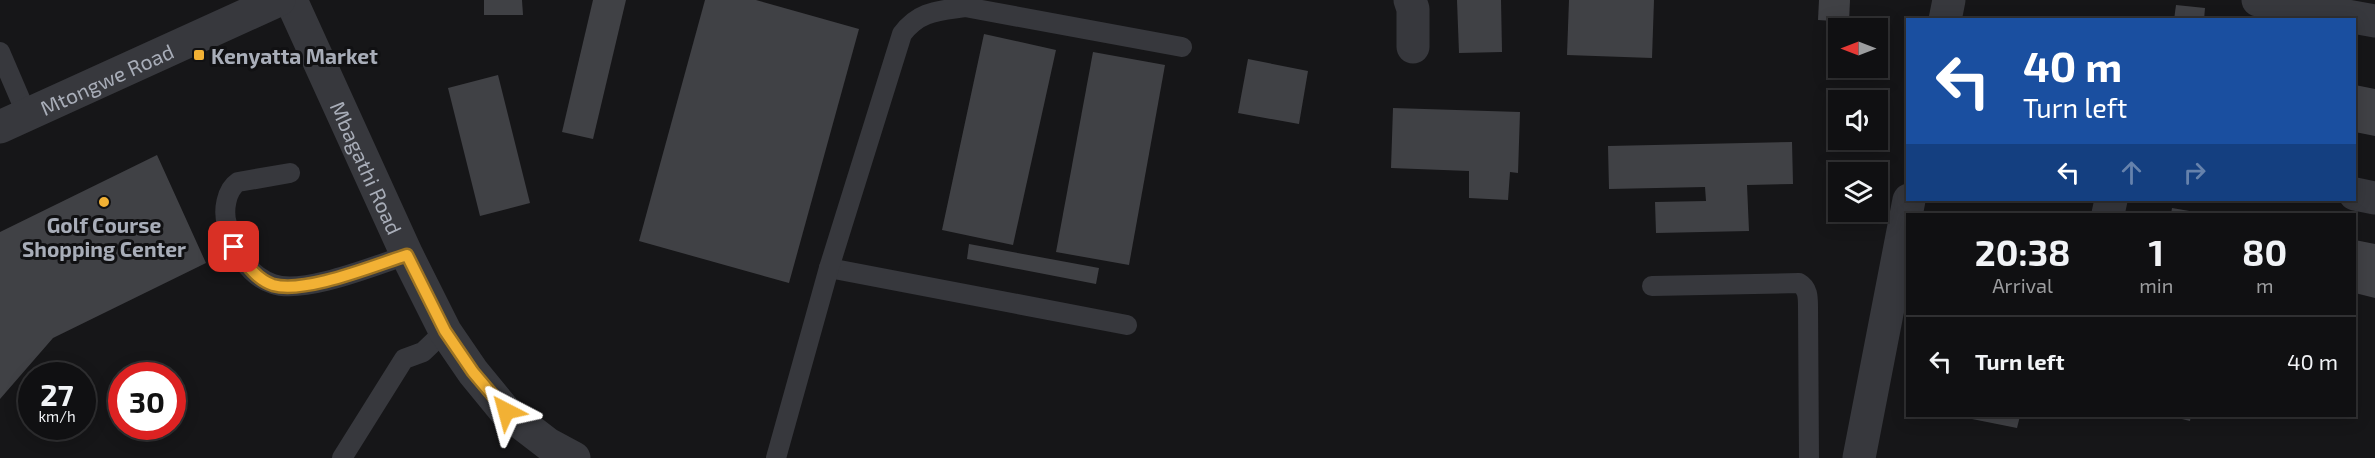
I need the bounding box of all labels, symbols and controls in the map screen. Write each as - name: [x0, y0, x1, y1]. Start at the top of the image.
- north arrow: [1828, 18, 1888, 78]
- map controls: [1828, 18, 1888, 222]
- street label: Mtongwe Road: [36, 37, 177, 120]
- text: 40 m: [2023, 40, 2122, 90]
- icon: left: [1924, 42, 2002, 120]
- place label: Kenyatta Market: [211, 43, 378, 69]
- marker: Kenyatta Market: [192, 48, 206, 62]
- button: sound: [1828, 90, 1888, 150]
- text: Turn left: [2023, 91, 2127, 123]
- street label: Mbagathi Road: [326, 97, 408, 238]
- icon: left: [2052, 156, 2085, 189]
- icon: ahead: [2115, 156, 2148, 189]
- icon: right: [2178, 156, 2211, 189]
- button: layers: [1828, 162, 1888, 222]
- marker: Golf Course Shopping Center: [97, 195, 111, 209]
- place label: Golf Course Shopping Center: [22, 212, 186, 261]
- pin: [208, 221, 259, 272]
- icon: arrive: [217, 230, 250, 263]
- text: 20:38: [1975, 230, 2070, 273]
- text: 1: [2149, 230, 2164, 273]
- text: 80: [2242, 230, 2287, 273]
- text: Arrival: [1992, 273, 2053, 297]
- text: min: [2139, 273, 2173, 297]
- text: m: [2256, 273, 2273, 297]
- icon: left: [1924, 345, 1957, 378]
- text: Turn left: [1975, 348, 2064, 374]
- text: 40 m: [2287, 348, 2338, 374]
- speed limit sign: 30: [108, 362, 186, 440]
- text: 27: [40, 376, 74, 412]
- position arrow: [474, 379, 538, 443]
- text: km/h: [38, 407, 76, 425]

